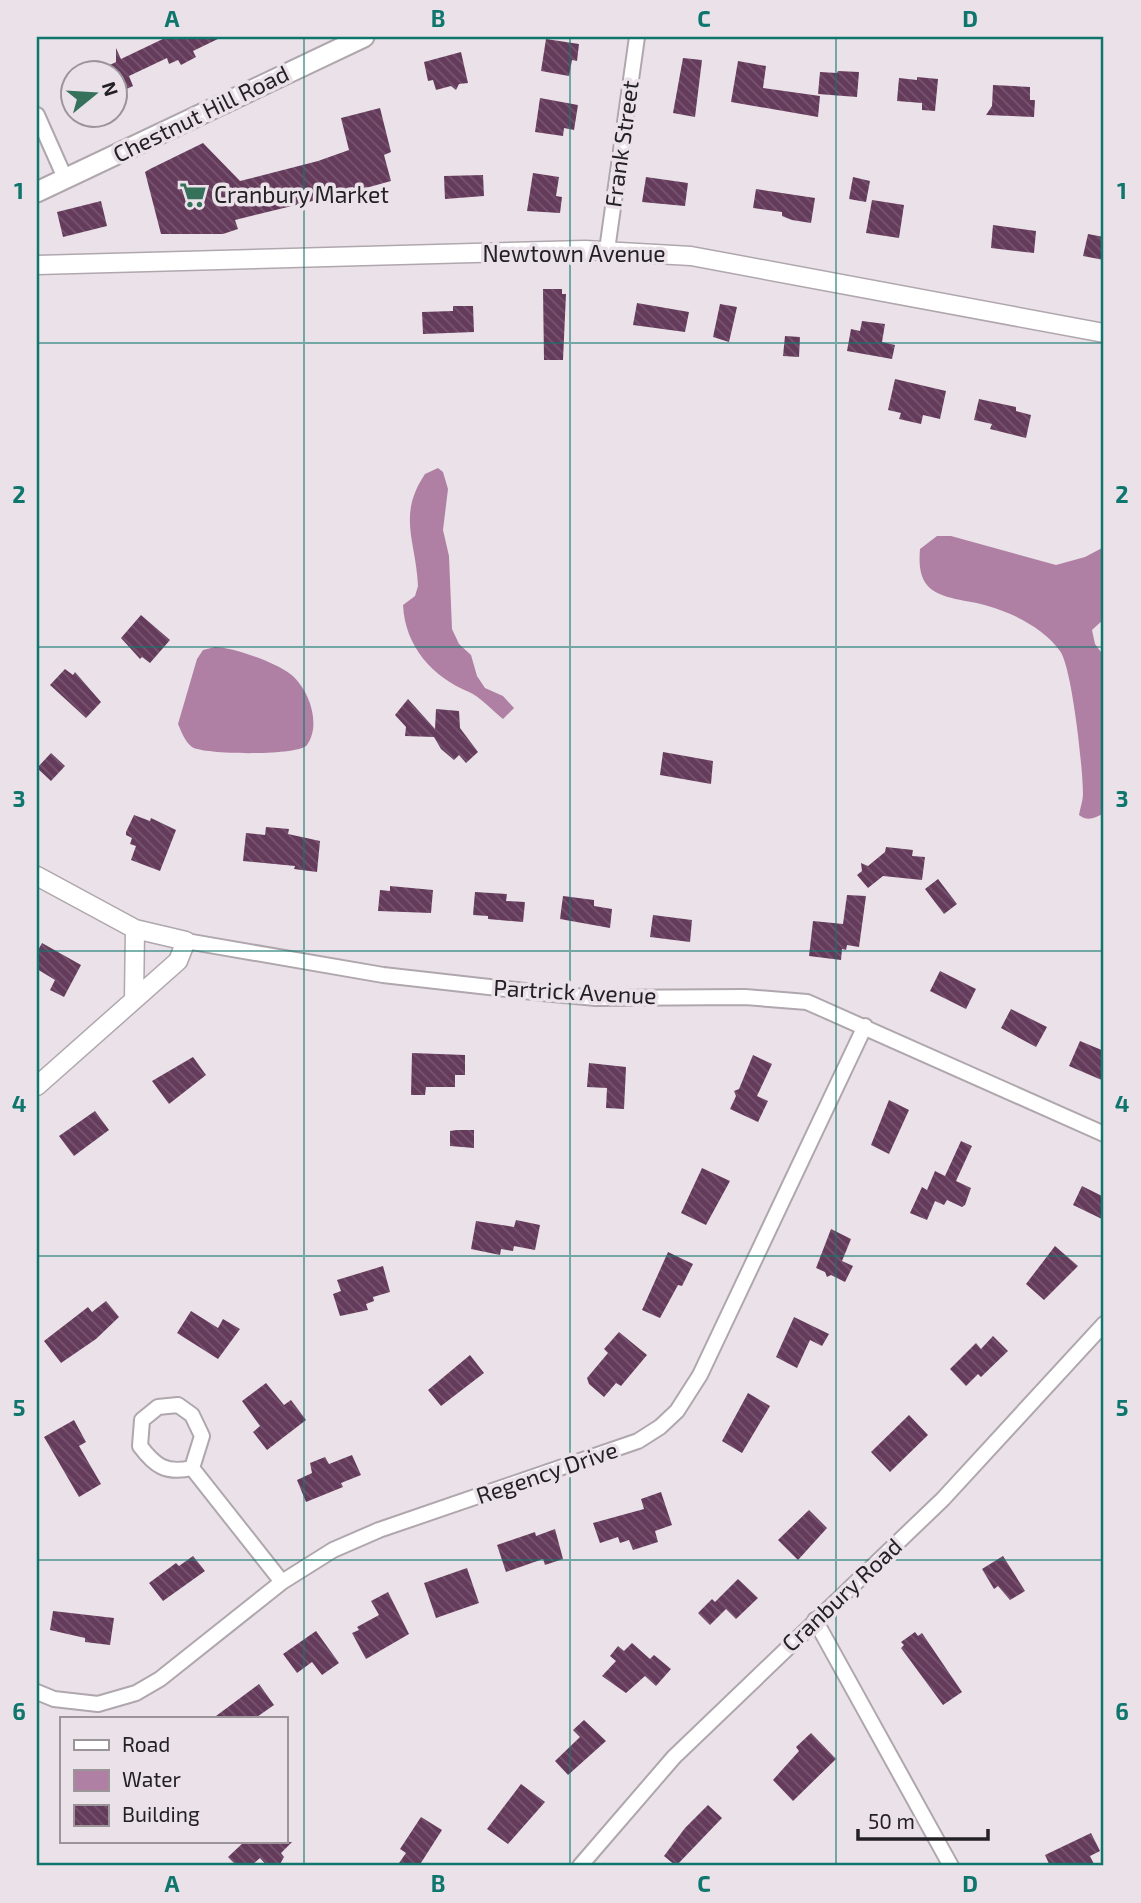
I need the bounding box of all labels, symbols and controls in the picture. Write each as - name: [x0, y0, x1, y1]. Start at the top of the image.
- text: A: [164, 4, 180, 32]
- text: B: [431, 4, 445, 32]
- text: C: [697, 4, 711, 32]
- text: D: [962, 4, 978, 32]
- street label: Chestnut Hill Road: [108, 58, 293, 168]
- north arrow: [60, 60, 130, 130]
- street label: Frank Street: [598, 78, 644, 209]
- text: N: [98, 79, 124, 99]
- text: 1: [14, 176, 24, 204]
- text: 1: [1117, 176, 1127, 204]
- supermarket icon: Cranbury Market: [178, 180, 208, 210]
- place label: Cranbury Market: [214, 180, 389, 208]
- street label: Newtown Avenue: [482, 239, 666, 267]
- text: 2: [12, 480, 26, 508]
- text: 2: [1115, 480, 1129, 508]
- text: 3: [12, 784, 26, 812]
- text: 3: [1115, 784, 1129, 812]
- street label: Partrick Avenue: [493, 973, 657, 1009]
- text: 4: [12, 1089, 26, 1117]
- text: 4: [1115, 1089, 1129, 1117]
- text: 5: [13, 1393, 25, 1421]
- text: 5: [1116, 1393, 1128, 1421]
- street label: Regency Drive: [472, 1435, 621, 1509]
- street label: Cranbury Road: [776, 1532, 907, 1657]
- text: 6: [12, 1697, 26, 1725]
- text: 6: [1115, 1697, 1129, 1725]
- legend: [60, 1717, 287, 1843]
- text: Road: [122, 1731, 170, 1756]
- text: Water: [122, 1766, 181, 1791]
- scale bar: [858, 1798, 987, 1842]
- text: Building: [122, 1801, 200, 1826]
- text: 50 m: [868, 1808, 915, 1833]
- text: A: [164, 1869, 180, 1897]
- text: B: [431, 1869, 445, 1897]
- text: C: [697, 1869, 711, 1897]
- text: D: [962, 1869, 978, 1897]

